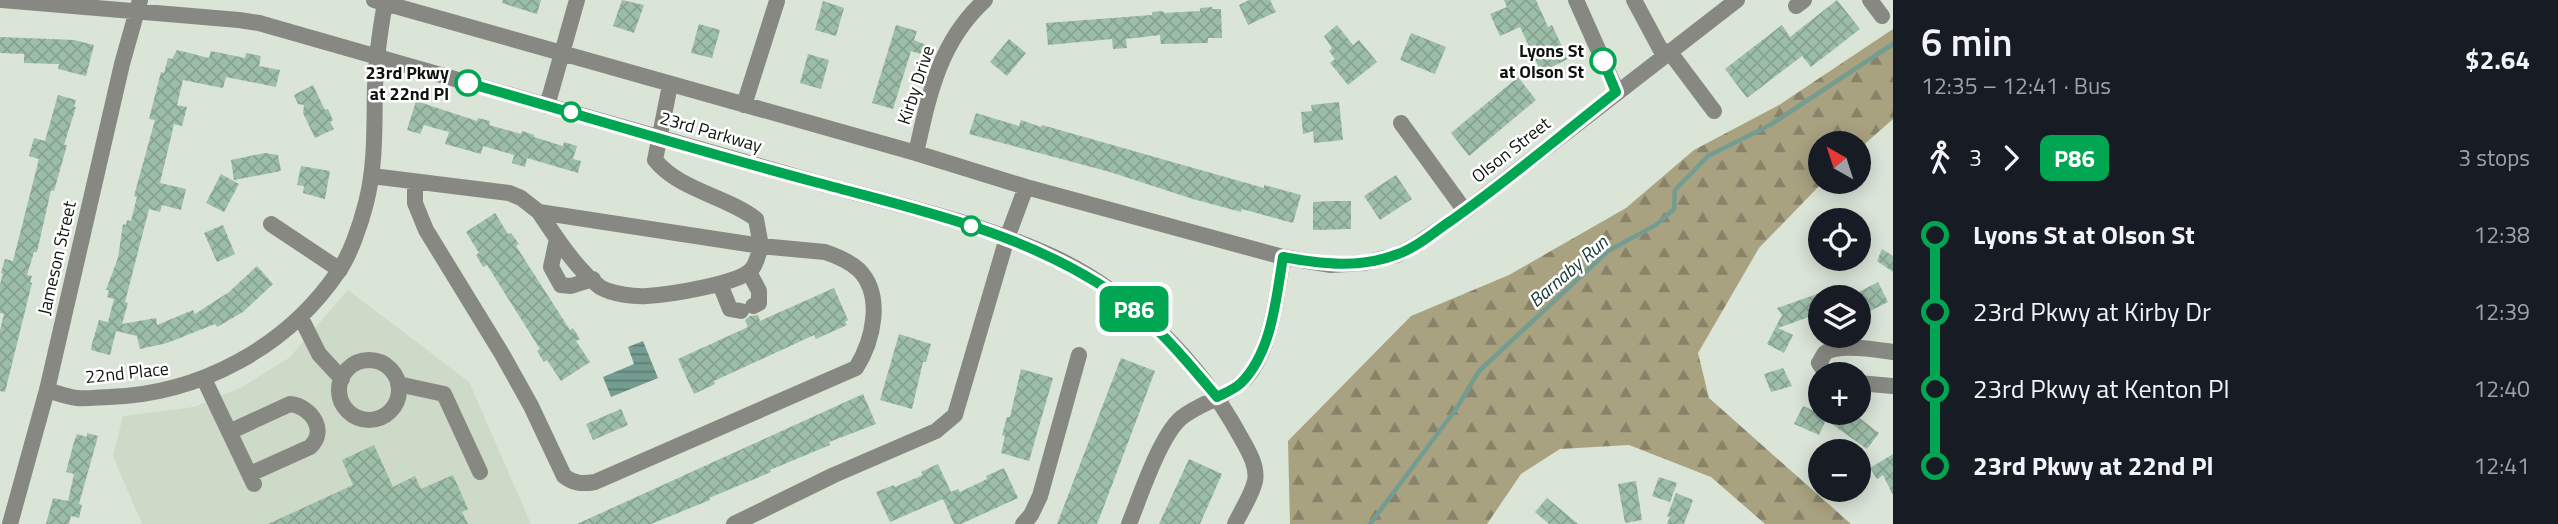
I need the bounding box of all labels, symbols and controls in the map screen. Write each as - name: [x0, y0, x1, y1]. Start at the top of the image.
- text: 6 min: [1921, 13, 2012, 71]
- place label: Lyons St at Olson St: [1499, 37, 1584, 85]
- text: $2.64: [2465, 40, 2530, 79]
- street label: Kirby Drive: [890, 42, 941, 128]
- marker: Lyons St at Olson St: [1590, 48, 1616, 74]
- place label: 23rd Pkwy at 22nd Pl: [366, 59, 449, 107]
- text: 12:35 – 12:41 · Bus: [1921, 68, 2111, 103]
- marker: 23rd Pkwy at 22nd Pl: [455, 70, 481, 96]
- unlabelled marker: [561, 102, 581, 122]
- street label: 23rd Parkway: [657, 104, 766, 159]
- street label: Olson Street: [1465, 110, 1557, 189]
- north arrow: [1808, 131, 1871, 194]
- map controls: [1808, 131, 1871, 502]
- icon: walk: [1921, 139, 1959, 177]
- icon: forward: [1992, 139, 2030, 177]
- text: 3: [1969, 140, 1982, 175]
- text: P86: [2054, 140, 2095, 176]
- text: 3 stops: [2458, 140, 2530, 175]
- street label: Jameson Street: [30, 198, 83, 318]
- button: locate: [1808, 208, 1871, 271]
- text: Lyons St at Olson St: [1973, 215, 2195, 254]
- unlabelled marker: [961, 216, 981, 236]
- text: 12:38: [2473, 217, 2530, 252]
- water label: Barnaby Run: [1521, 227, 1614, 313]
- button: layers: [1808, 285, 1871, 348]
- line badge: P86: [1094, 286, 1174, 332]
- text: P86: [1113, 291, 1155, 327]
- text: 23rd Pkwy at Kirby Dr: [1973, 292, 2211, 331]
- text: 12:39: [2473, 294, 2530, 329]
- street label: 22nd Place: [84, 355, 170, 390]
- button: +: [1808, 362, 1871, 425]
- text: 23rd Pkwy at Kenton Pl: [1973, 369, 2229, 408]
- text: 12:40: [2473, 371, 2530, 406]
- button: −: [1808, 439, 1871, 502]
- text: 23rd Pkwy at 22nd Pl: [1973, 446, 2214, 485]
- text: 12:41: [2473, 448, 2530, 483]

